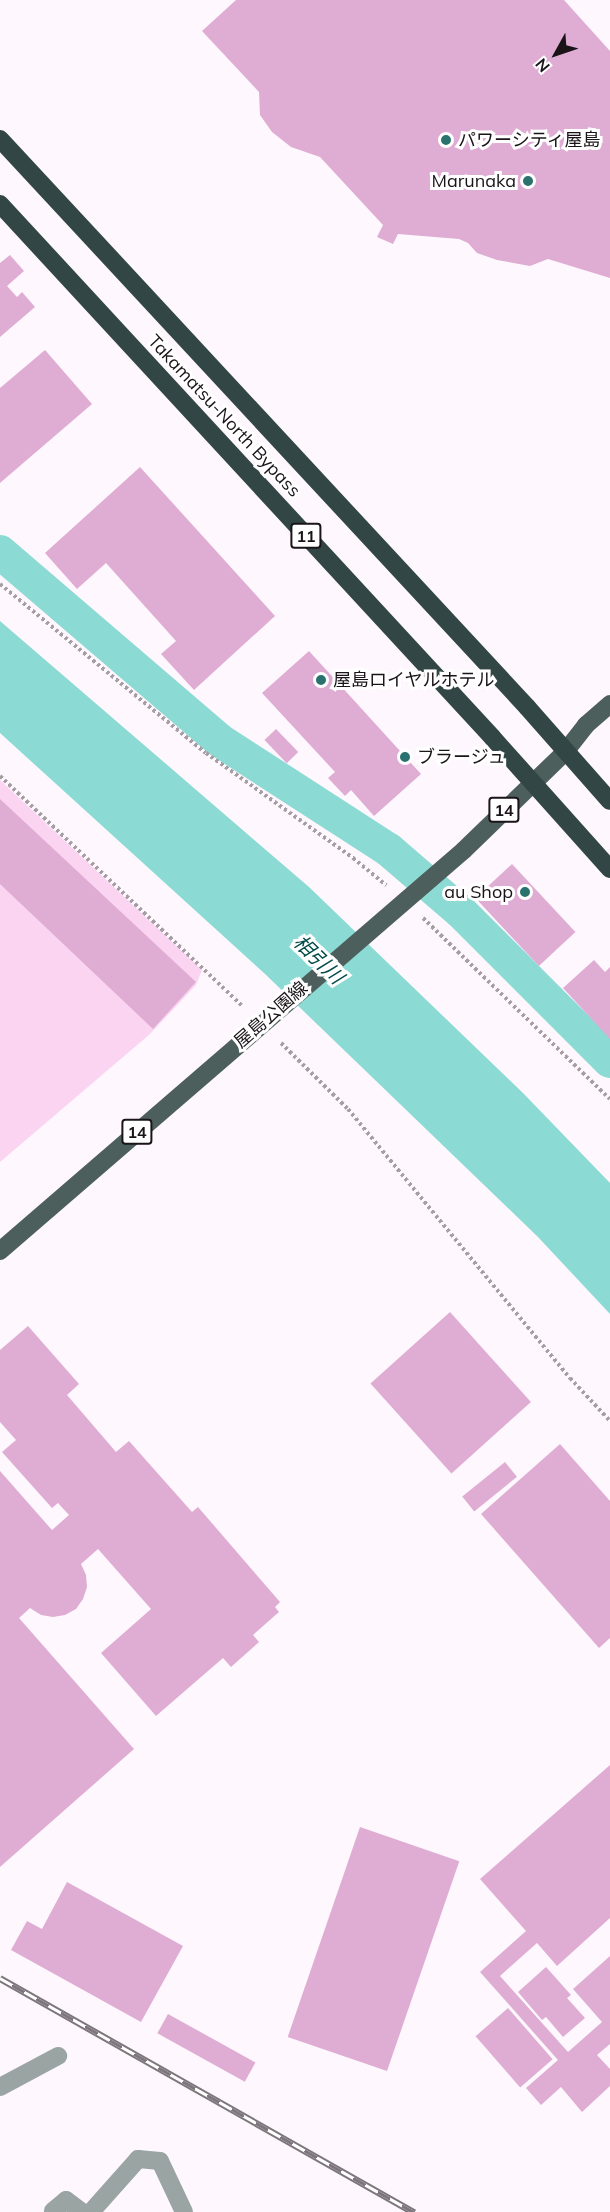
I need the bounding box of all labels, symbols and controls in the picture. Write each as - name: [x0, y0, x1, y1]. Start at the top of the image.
- north arrow: [526, 24, 586, 84]
- text: N: [531, 55, 554, 77]
- place label: パワーシティ屋島: [458, 129, 602, 151]
- marker: パワーシティ屋島: [439, 133, 453, 147]
- place label: Marunaka: [432, 170, 516, 192]
- marker: Marunaka: [521, 174, 535, 188]
- street label: Takamatsu-North Bypass: [143, 330, 305, 502]
- road number: 11: [290, 523, 322, 549]
- place label: 屋島ロイヤルホテル: [333, 669, 495, 691]
- marker: 屋島ロイヤルホテル: [314, 673, 328, 687]
- place label: ブラージュ: [417, 746, 507, 768]
- marker: ブラージュ: [398, 750, 412, 764]
- road number: 14: [488, 797, 520, 823]
- place label: au Shop: [444, 881, 513, 903]
- marker: au Shop: [518, 885, 532, 899]
- water label: 相引川: [289, 930, 349, 988]
- street label: 屋島公園線: [230, 977, 312, 1053]
- road number: 14: [120, 1119, 154, 1145]

